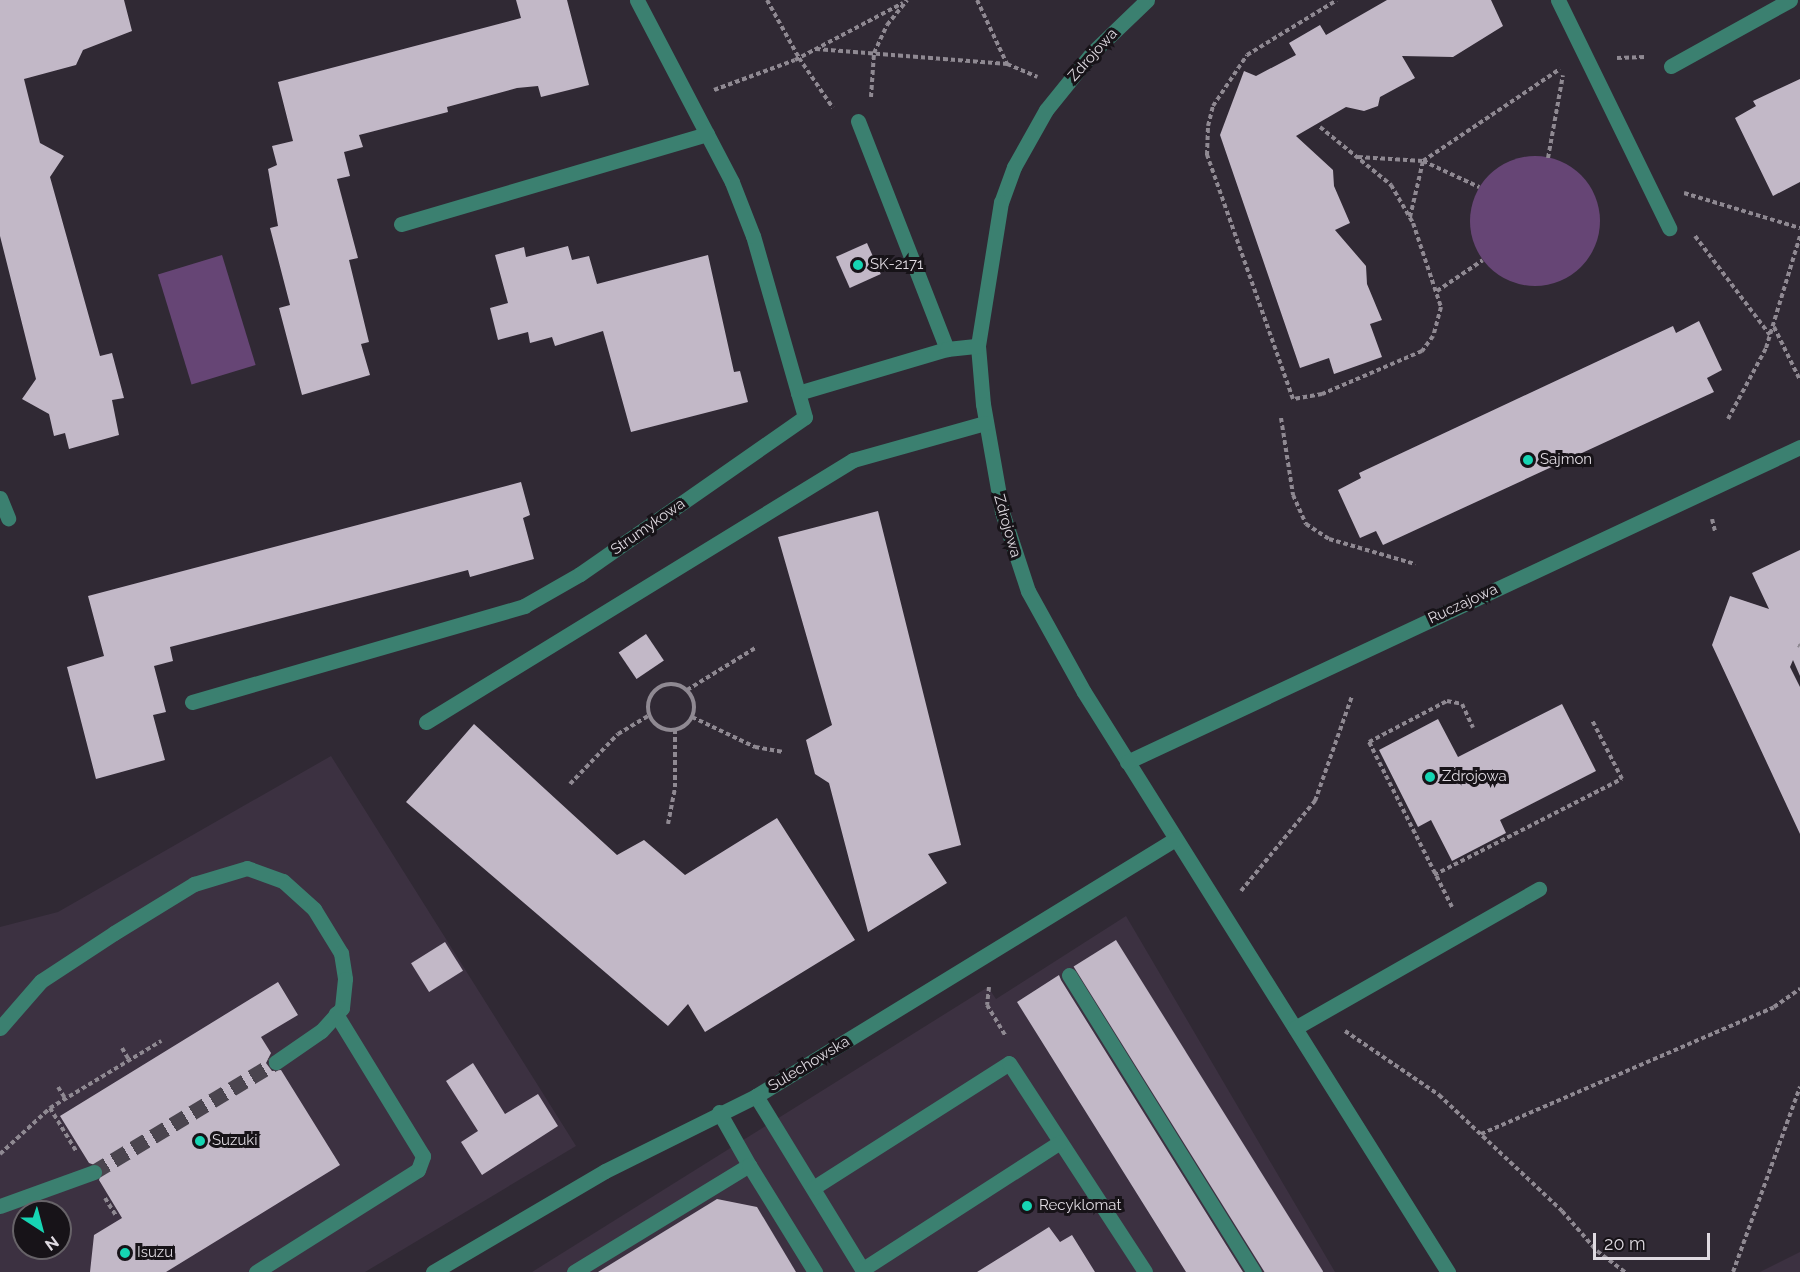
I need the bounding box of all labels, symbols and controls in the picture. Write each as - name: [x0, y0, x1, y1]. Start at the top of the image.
- street label: Zdrojowa: [1065, 25, 1121, 85]
- place label: SK-2171: [870, 256, 923, 274]
- marker: SK-2171: [851, 258, 865, 272]
- place label: Sajmon: [1540, 451, 1592, 469]
- marker: Sajmon: [1521, 453, 1535, 467]
- street label: Zdrojowa: [989, 492, 1025, 560]
- street label: Strumykowa: [607, 495, 689, 559]
- street label: Ruczajowa: [1425, 580, 1501, 628]
- place label: Zdrojowa: [1442, 768, 1507, 786]
- marker: Zdrojowa: [1423, 770, 1437, 784]
- street label: Sulechowska: [765, 1033, 853, 1095]
- place label: Suzuki: [212, 1132, 258, 1150]
- marker: Suzuki: [193, 1134, 207, 1148]
- place label: Recyklomat: [1039, 1197, 1121, 1215]
- marker: Recyklomat: [1020, 1199, 1034, 1213]
- north arrow: [12, 1200, 72, 1260]
- scale bar: [1596, 1221, 1713, 1259]
- text: N: [41, 1232, 62, 1255]
- text: 20 m: [1604, 1233, 1646, 1254]
- place label: Isuzu: [137, 1244, 173, 1262]
- marker: Isuzu: [118, 1246, 132, 1260]

